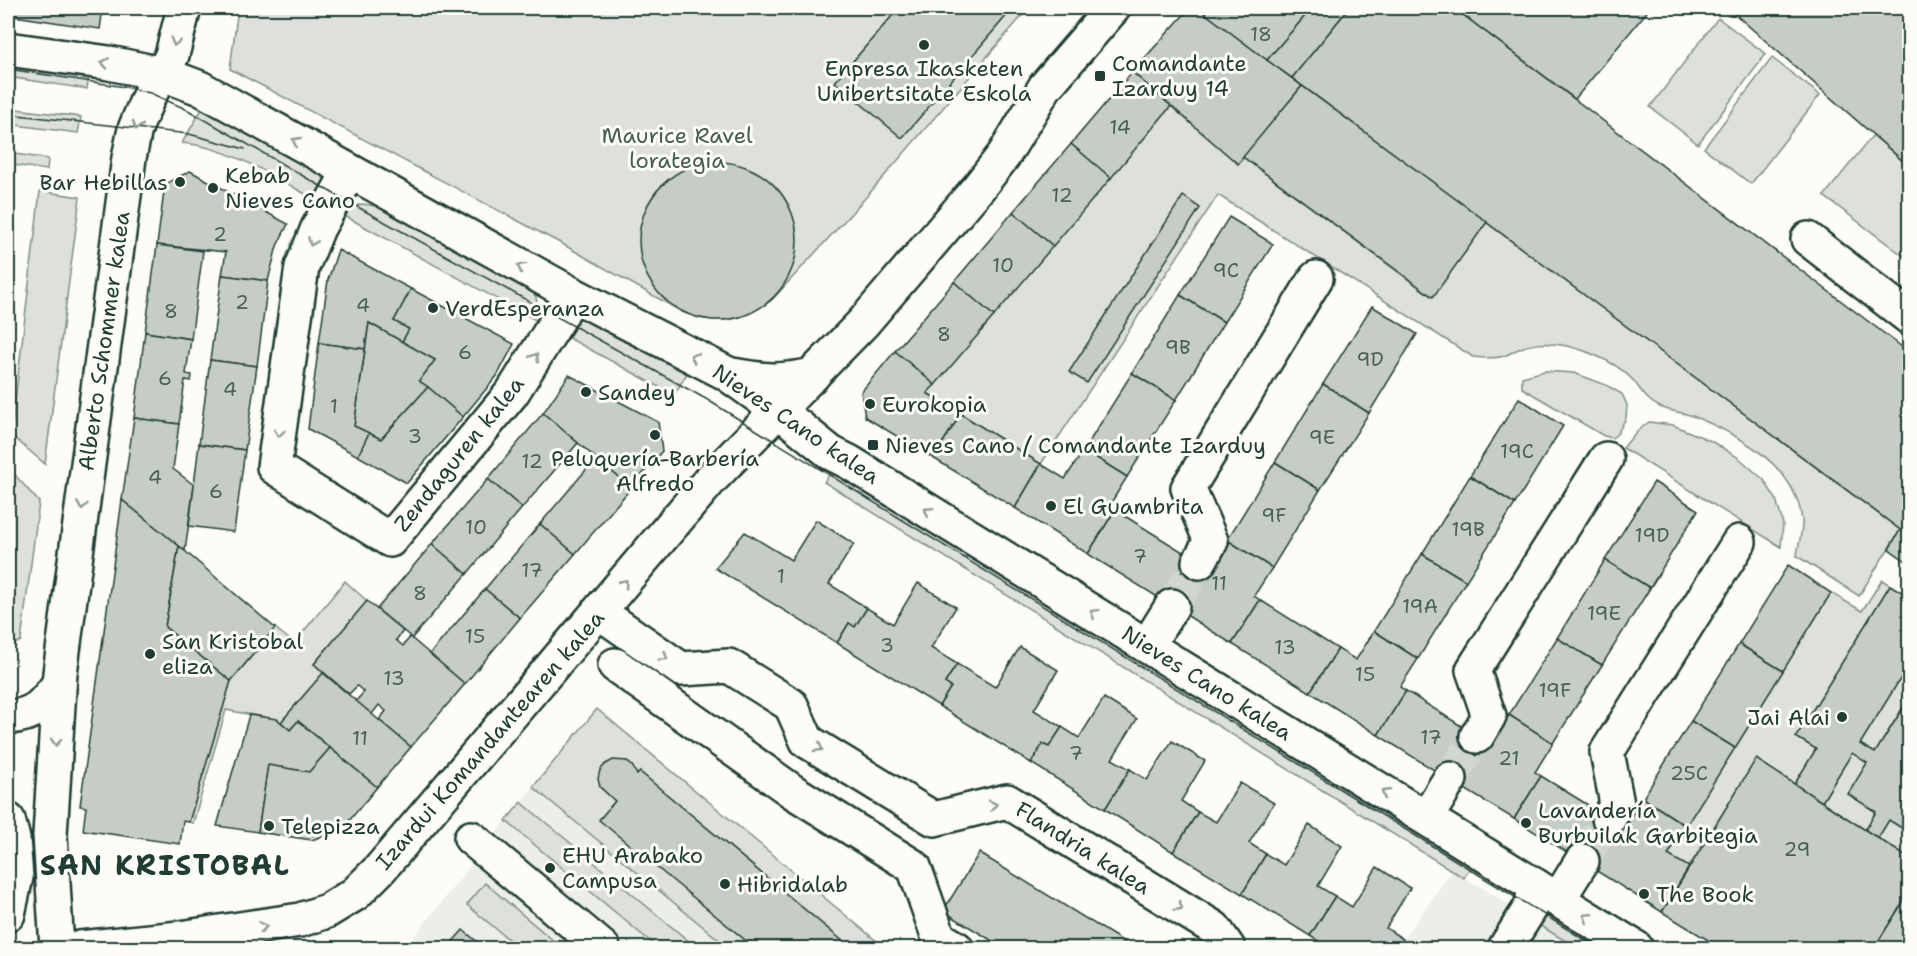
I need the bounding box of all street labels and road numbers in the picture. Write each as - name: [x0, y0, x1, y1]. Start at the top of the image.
- street label: Alberto Schommer kalea: [71, 209, 137, 473]
- street label: Nieves Cano kalea: [707, 357, 885, 491]
- street label: Zendaguren kalea: [387, 370, 531, 538]
- street label: Izardui Komandantearen kalea: [369, 604, 611, 876]
- street label: Nieves Cano kalea: [1116, 619, 1298, 747]
- street label: Flandria kalea: [1010, 795, 1156, 901]

